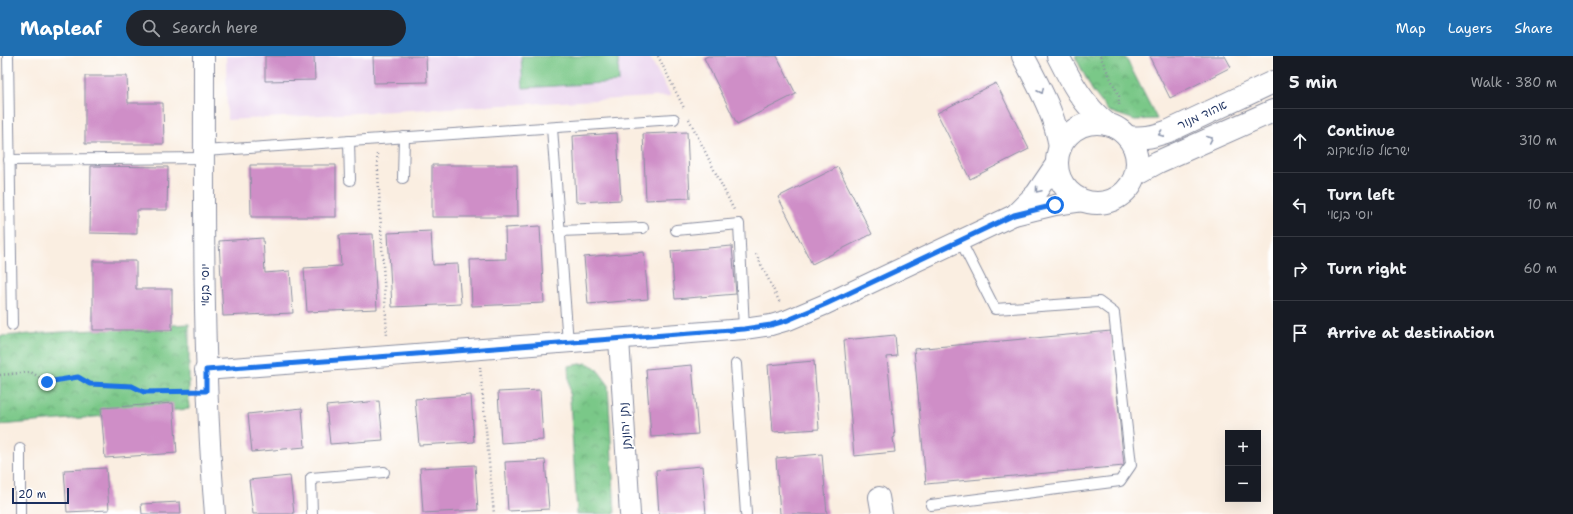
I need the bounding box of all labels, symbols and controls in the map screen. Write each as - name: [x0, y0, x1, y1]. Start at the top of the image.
- search box: [126, 10, 406, 46]
- text: Mapleaf: [20, 16, 102, 41]
- icon: search: [140, 17, 162, 39]
- text: Search here: [172, 18, 258, 38]
- text: Map: [1396, 19, 1426, 37]
- text: Layers: [1448, 19, 1492, 37]
- text: Share: [1514, 19, 1553, 37]
- text: 5 min: [1289, 71, 1337, 93]
- text: Walk · 380 m: [1471, 74, 1557, 91]
- one-way arrow: [1036, 87, 1043, 94]
- street label: אהוד מנור: [1175, 97, 1229, 133]
- text: Continue: [1327, 121, 1395, 141]
- one-way arrow: [1158, 129, 1165, 137]
- icon: ahead: [1289, 130, 1311, 152]
- text: 310 m: [1519, 132, 1557, 149]
- one-way arrow: [1206, 136, 1213, 144]
- text: ישראל פוליאקוב: [1327, 142, 1410, 159]
- text: Turn left: [1327, 185, 1395, 205]
- one-way arrow: [1035, 186, 1042, 193]
- icon: left: [1289, 194, 1311, 216]
- route start: [1046, 196, 1064, 214]
- text: 10 m: [1527, 196, 1557, 213]
- text: יוסי בנאי: [1327, 206, 1373, 223]
- icon: right: [1289, 258, 1311, 280]
- text: Turn right: [1327, 259, 1407, 279]
- text: 60 m: [1524, 260, 1557, 277]
- street label: יוסי בנאי: [197, 264, 213, 306]
- icon: arrive: [1289, 322, 1311, 344]
- text: Arrive at destination: [1327, 323, 1495, 343]
- route end: [38, 373, 56, 391]
- street label: נתן יהונתן: [615, 402, 635, 450]
- map controls: [1225, 430, 1261, 502]
- button: +: [1225, 430, 1261, 466]
- button: −: [1225, 466, 1261, 502]
- scale bar: [12, 486, 69, 505]
- text: 20 m: [18, 487, 46, 502]

